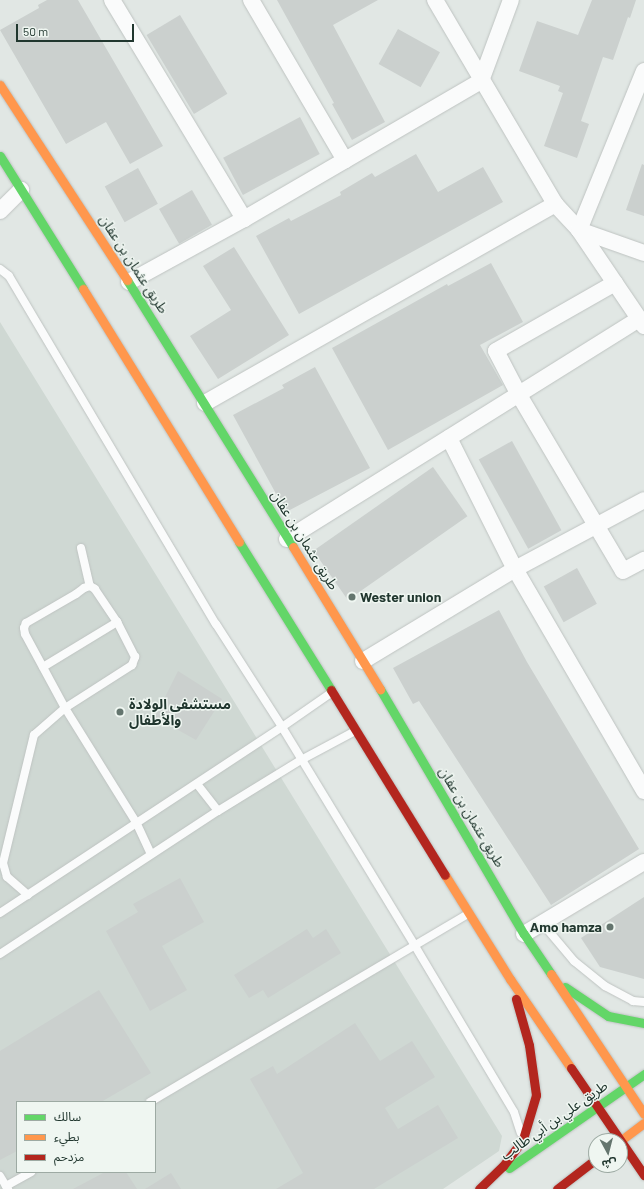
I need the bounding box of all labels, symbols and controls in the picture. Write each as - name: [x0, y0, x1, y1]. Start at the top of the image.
- scale bar: [18, 16, 136, 42]
- text: 50 m: [23, 24, 48, 38]
- street label: طريق عثمان بن عفان: [96, 212, 172, 316]
- street label: طريق عثمان بن عفان: [268, 487, 342, 593]
- place label: Wester union: [360, 589, 441, 605]
- marker: Wester union: [347, 592, 357, 602]
- place label: مستشفى الولادة والأطفال: [129, 696, 231, 728]
- marker: مستشفى الولادة والأطفال: [114, 706, 126, 718]
- street label: طريق عثمان بن عفان: [435, 764, 509, 870]
- place label: Amo hamza: [530, 919, 602, 935]
- marker: Amo hamza: [605, 922, 615, 932]
- street label: طريق علي بن أبي طالب: [497, 1077, 611, 1163]
- legend: [16, 1101, 156, 1173]
- text: سالك: [54, 1109, 81, 1123]
- text: بطيء: [54, 1129, 80, 1143]
- north arrow: [588, 1133, 628, 1173]
- text: مزدحم: [54, 1149, 84, 1163]
- text: ش: [601, 1157, 618, 1172]

